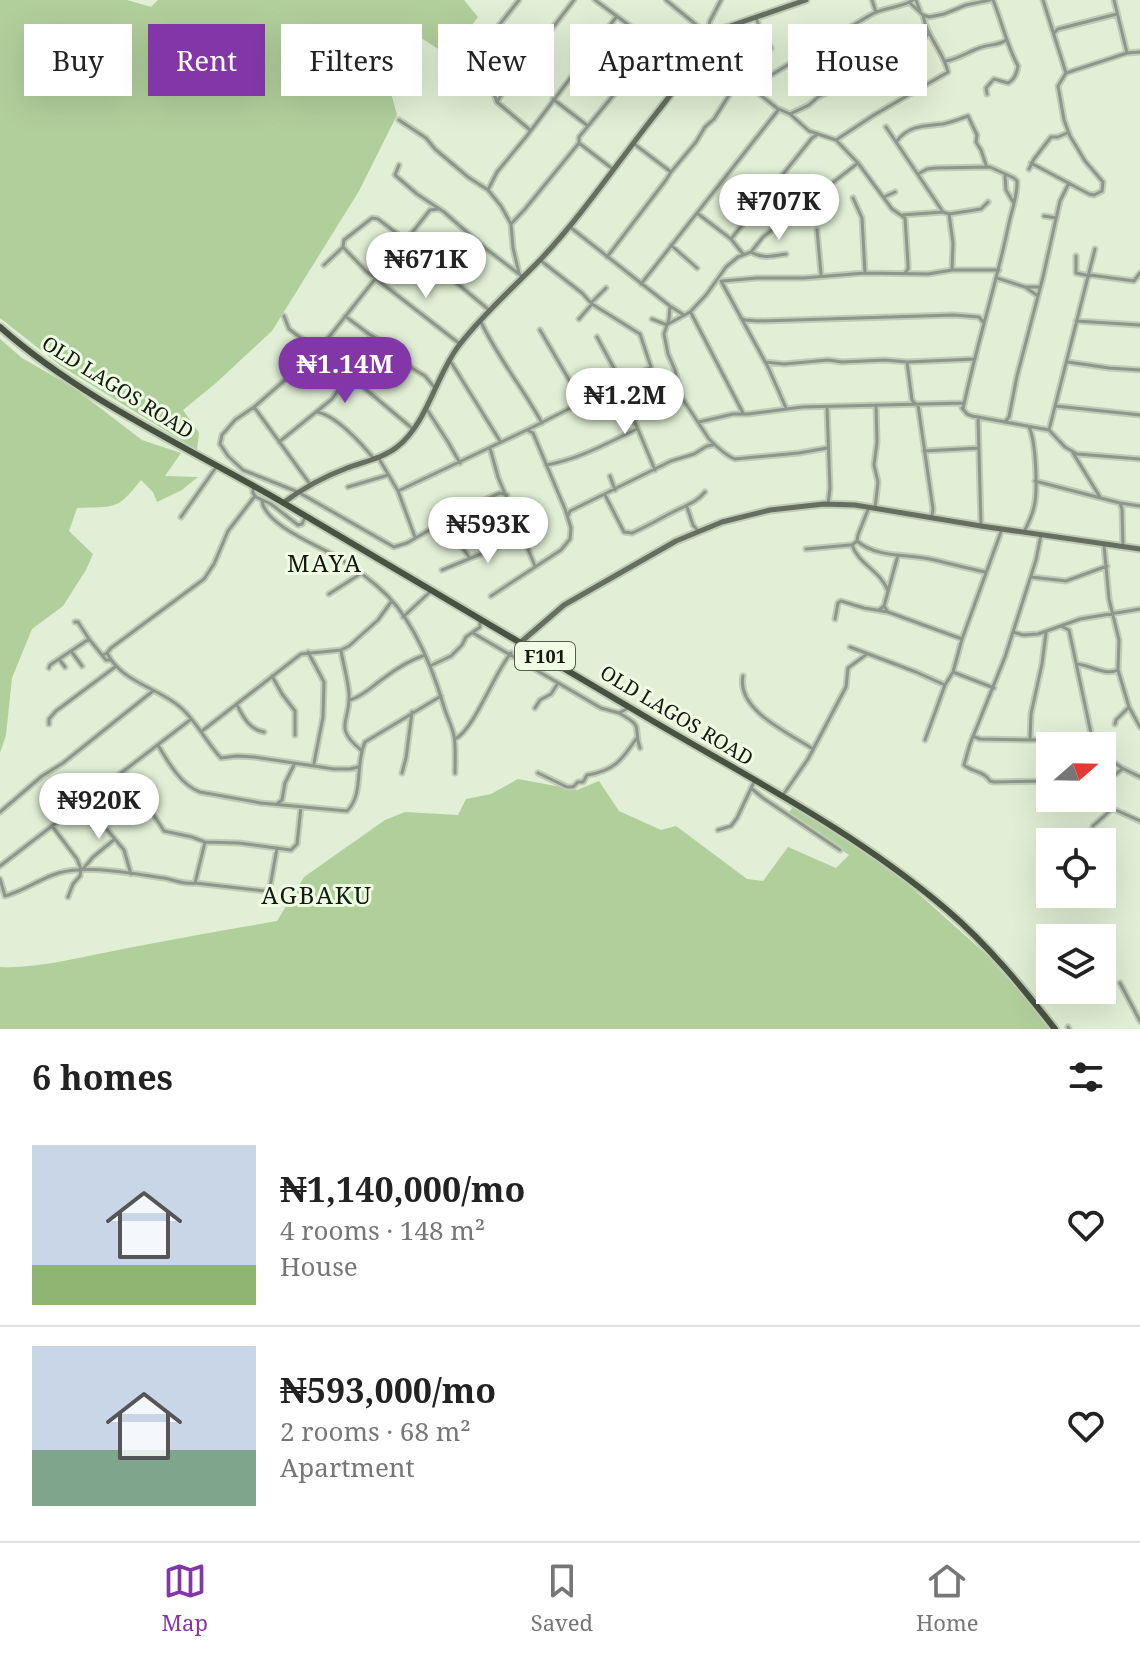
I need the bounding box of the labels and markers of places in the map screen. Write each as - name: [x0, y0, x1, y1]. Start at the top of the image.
- pin: ₦707K: [723, 174, 835, 242]
- pin: ₦671K: [370, 232, 482, 300]
- pin: ₦1.14M: [280, 337, 410, 405]
- pin: ₦1.2M: [569, 368, 681, 436]
- pin: ₦593K: [432, 497, 544, 565]
- pin: ₦920K: [43, 773, 155, 841]

